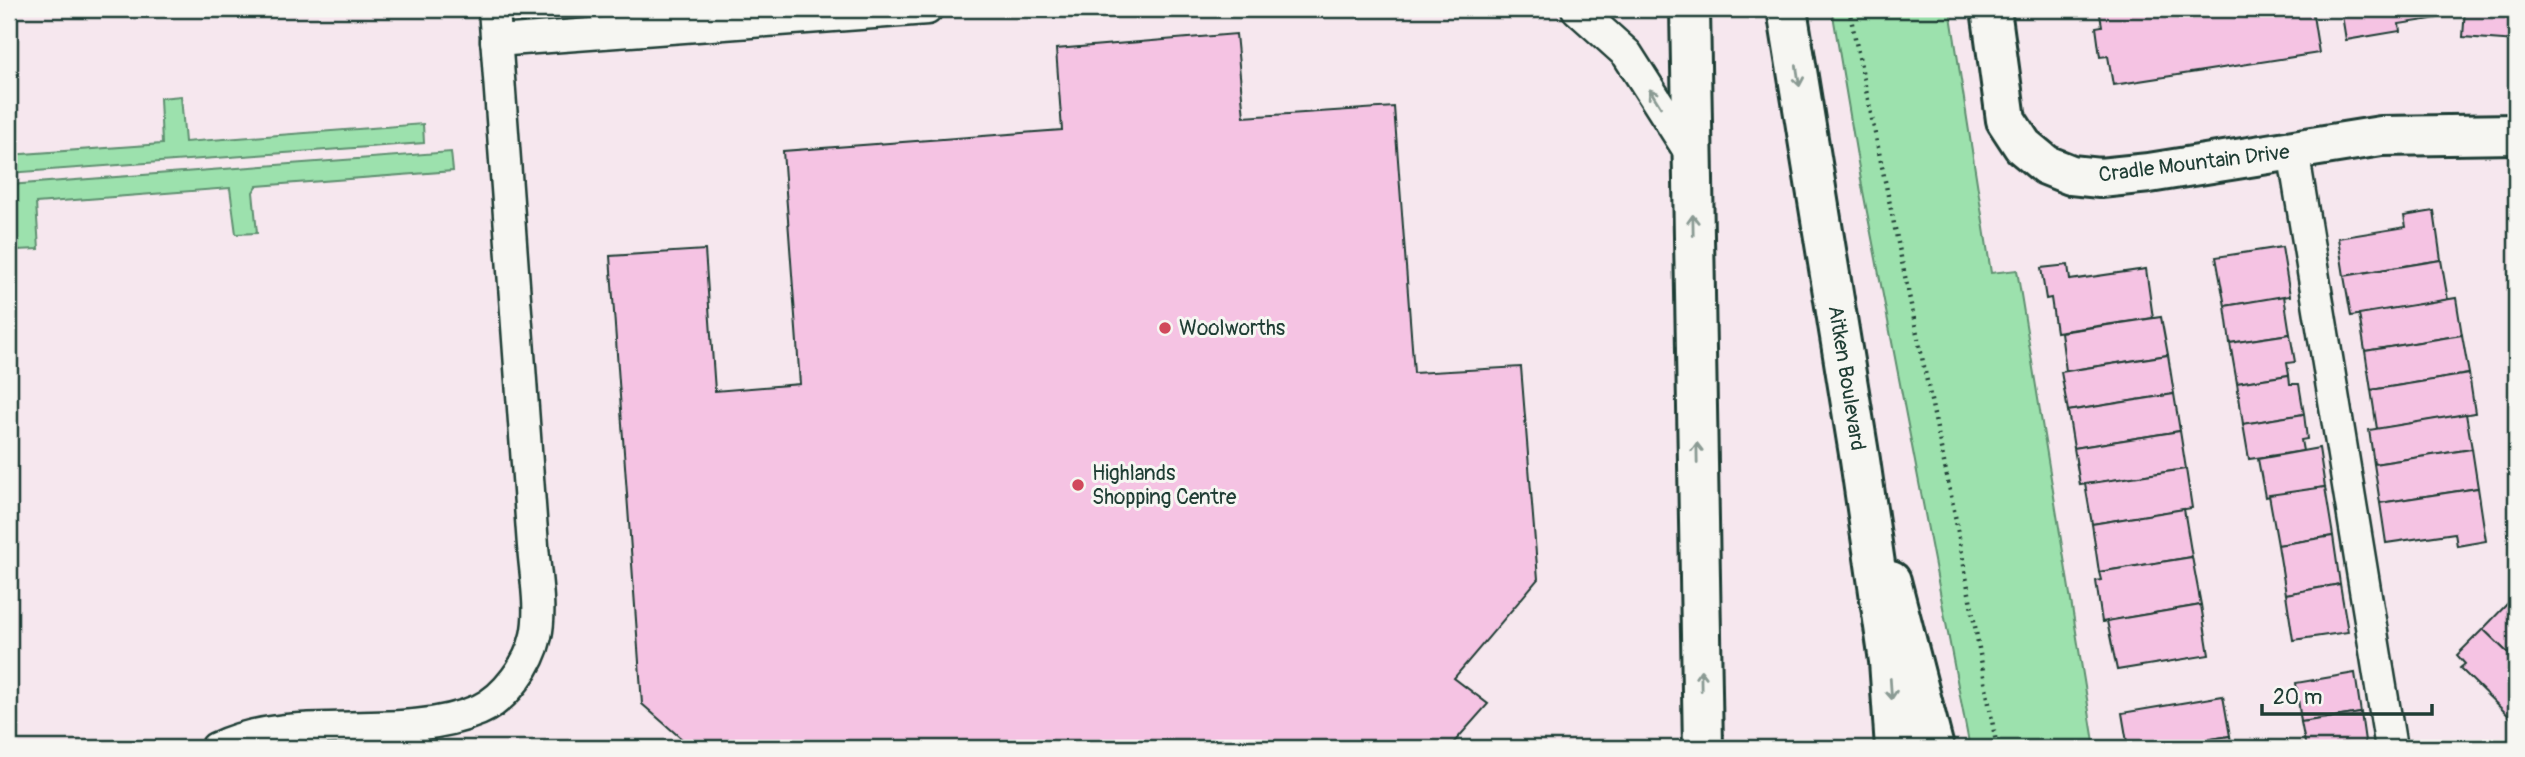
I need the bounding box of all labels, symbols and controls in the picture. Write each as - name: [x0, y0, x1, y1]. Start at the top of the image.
- one-way arrow: [1792, 64, 1805, 87]
- one-way arrow: [1648, 89, 1662, 109]
- street label: Cradle Mountain Drive: [2097, 138, 2292, 189]
- one-way arrow: [1686, 214, 1700, 237]
- street label: Aitken Boulevard: [1822, 304, 1871, 453]
- place label: Woolworths: [1179, 315, 1286, 342]
- marker: Woolworths: [1157, 320, 1173, 336]
- one-way arrow: [1691, 441, 1704, 464]
- place label: Highlands Shopping Centre: [1092, 460, 1237, 511]
- marker: Highlands Shopping Centre: [1070, 477, 1086, 493]
- one-way arrow: [1695, 669, 1708, 692]
- scale bar: [2262, 673, 2432, 717]
- one-way arrow: [1885, 677, 1898, 699]
- text: 20 m: [2273, 684, 2322, 711]

